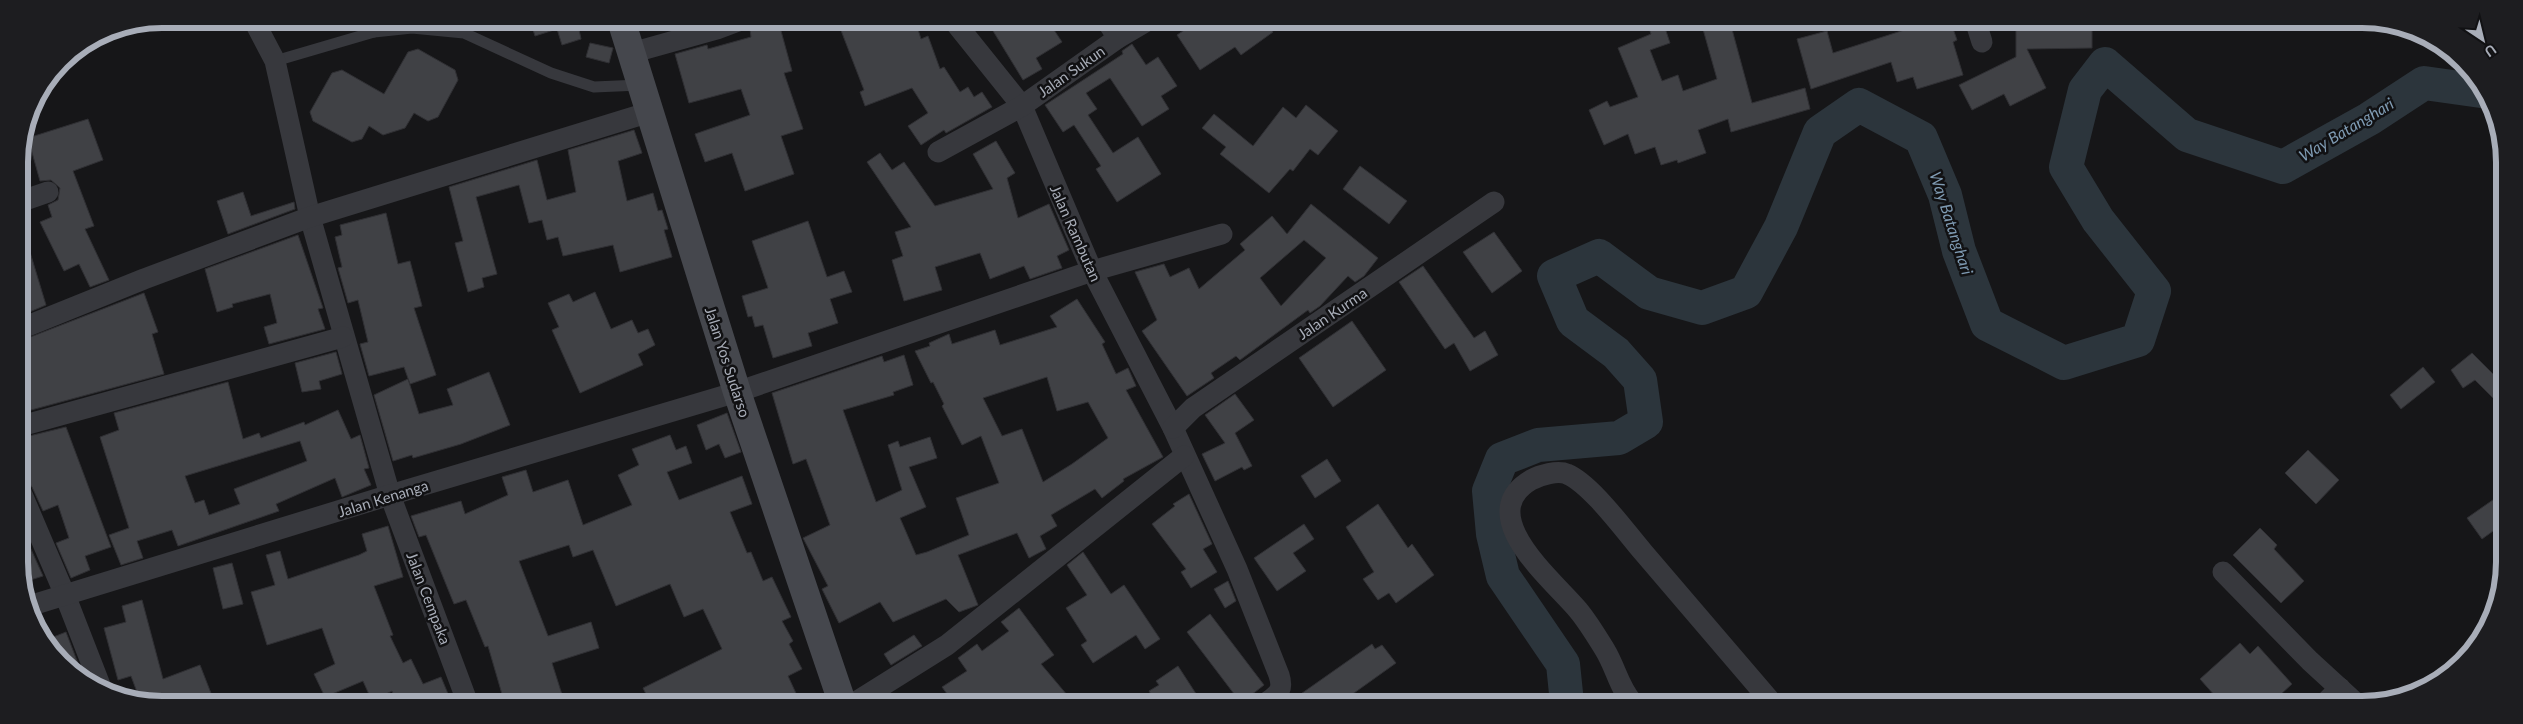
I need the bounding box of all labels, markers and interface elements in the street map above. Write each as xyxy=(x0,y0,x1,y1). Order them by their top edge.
north arrow xyxy=(2458,15,2508,65)
street label: Jalan Sukun xyxy=(1034,41,1108,101)
text: U xyxy=(2482,41,2500,61)
water label: Way Batanghari xyxy=(2295,93,2397,165)
water label: Way Batanghari xyxy=(1926,169,1978,277)
street label: Jalan Rambutan xyxy=(1047,182,1105,284)
street label: Jalan Kurma xyxy=(1294,283,1370,343)
street label: Jalan Yos Sudarso xyxy=(702,304,754,420)
street label: Jalan Kenanga xyxy=(336,476,430,520)
street label: Jalan Cempaka xyxy=(403,549,455,647)

